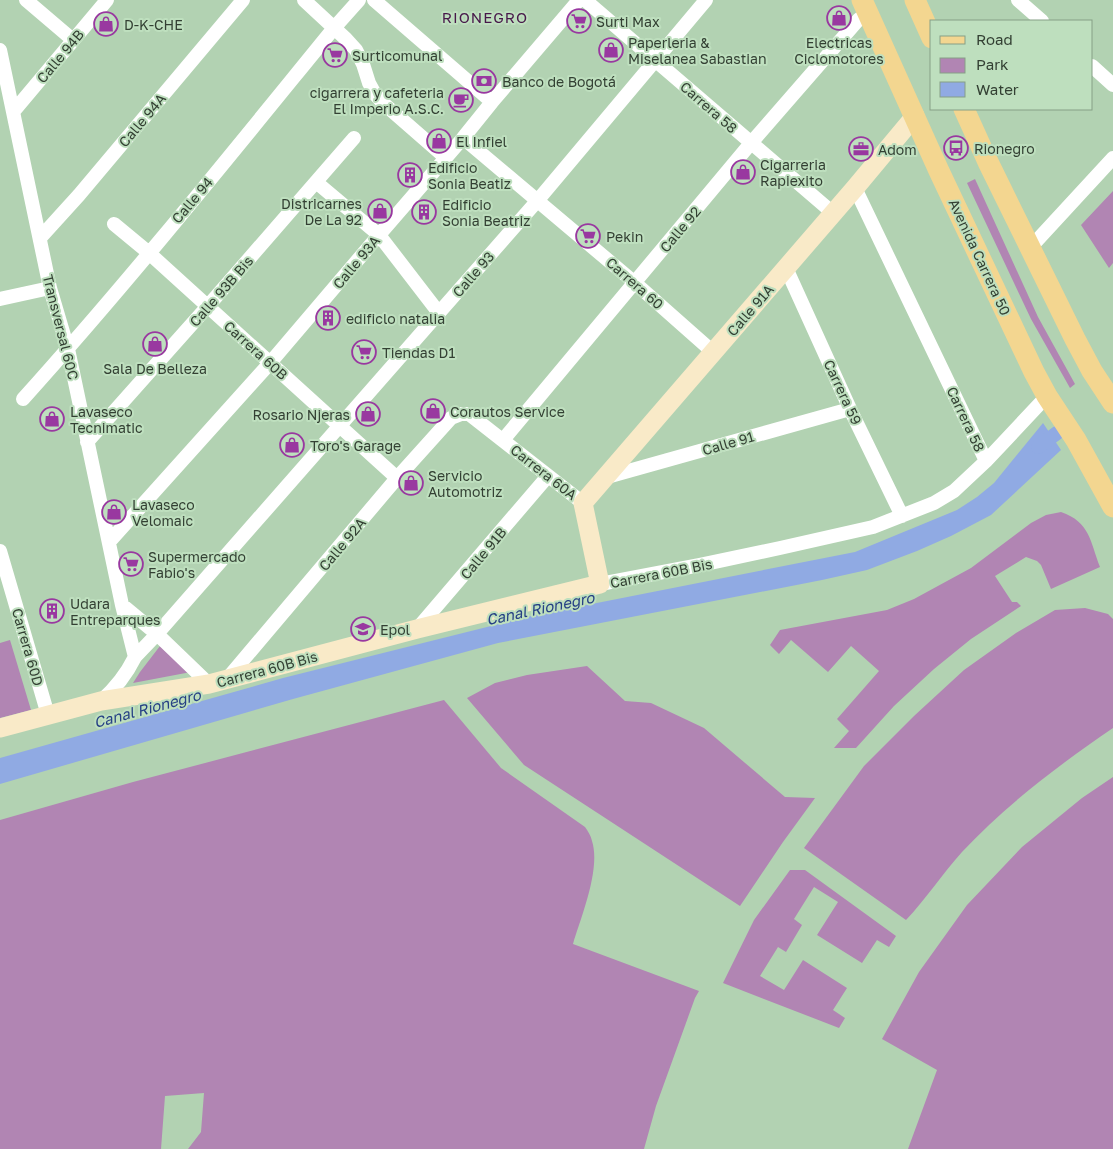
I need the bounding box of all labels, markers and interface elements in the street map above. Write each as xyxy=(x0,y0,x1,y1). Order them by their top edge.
shop icon: Electricas Ciclomotores xyxy=(826,5,852,31)
district label: RIONEGRO xyxy=(442,8,528,26)
supermarket icon: Surti Max xyxy=(566,8,592,34)
shop icon: D-K-CHE xyxy=(93,11,119,37)
place label: Surti Max xyxy=(596,13,660,30)
place label: D-K-CHE xyxy=(124,16,183,33)
legend xyxy=(930,20,1093,110)
street label: Calle 94B xyxy=(33,26,87,86)
text: Road xyxy=(976,30,1013,48)
place label: Paperleria & Miselanea Sabastian xyxy=(628,34,767,67)
place label: Electricas Ciclomotores xyxy=(794,34,884,67)
shop icon: Paperleria & Miselanea Sabastian xyxy=(598,37,624,63)
supermarket icon: Surticomunal xyxy=(322,42,348,68)
place label: Surticomunal xyxy=(352,47,442,64)
text: Park xyxy=(976,55,1009,73)
bank icon: Banco de Bogotá xyxy=(471,68,497,94)
place label: Banco de Bogotá xyxy=(502,73,616,90)
street label: Carrera 58 xyxy=(677,78,741,136)
text: Water xyxy=(976,80,1019,98)
place label: cigarrera y cafeteria El Imperio A.S.C. xyxy=(310,84,444,117)
cafe icon: cigarrera y cafeteria El Imperio A.S.C. xyxy=(448,87,474,113)
street label: Calle 94A xyxy=(115,89,170,150)
shop icon: El Infiel xyxy=(426,128,452,154)
place label: El Infiel xyxy=(456,133,507,150)
bus stop icon: Rionegro xyxy=(943,135,969,161)
office icon: Adom xyxy=(848,136,874,162)
place label: Rionegro xyxy=(974,140,1035,157)
place label: Adom xyxy=(878,141,917,158)
place label: Cigarreria Rapiexito xyxy=(760,156,826,189)
place label: Edificio Sonia Beatiz xyxy=(428,159,511,192)
shop icon: Cigarreria Rapiexito xyxy=(730,159,756,185)
building icon: Edificio Sonia Beatiz xyxy=(397,162,423,188)
street label: Calle 94 xyxy=(168,174,216,226)
place label: Districarnes De La 92 xyxy=(281,195,362,228)
place label: Edificio Sonia Beatriz xyxy=(442,196,530,229)
street label: Avenida Carrera 50 xyxy=(946,196,1014,318)
shop icon: Districarnes De La 92 xyxy=(367,198,393,224)
building icon: Edificio Sonia Beatriz xyxy=(411,199,437,225)
street label: Calle 92 xyxy=(656,203,704,255)
supermarket icon: Pekin xyxy=(575,223,601,249)
place label: Pekin xyxy=(606,228,643,245)
street label: Calle 93A xyxy=(329,232,383,292)
street label: Calle 93 xyxy=(449,248,497,300)
street label: Calle 93B Bis xyxy=(186,252,256,330)
street label: Carrera 60 xyxy=(603,254,667,312)
street label: Transversal 60C xyxy=(40,273,82,381)
street label: Calle 91A xyxy=(723,280,777,339)
building icon: edificlo natalia xyxy=(315,305,341,331)
place label: edificlo natalia xyxy=(346,310,445,327)
street label: Carrera 60B xyxy=(221,317,291,383)
shop icon: Sala De Belleza xyxy=(142,331,168,357)
supermarket icon: Tiendas D1 xyxy=(351,339,377,365)
place label: Tiendas D1 xyxy=(382,344,455,361)
street label: Carrera 59 xyxy=(821,357,865,427)
place label: Sala De Belleza xyxy=(103,360,207,377)
street label: Carrera 58 xyxy=(944,384,988,454)
shop icon: Corautos Service xyxy=(420,398,446,424)
shop icon: Rosario Njeras xyxy=(355,401,381,427)
place label: Lavaseco Tecnimatic xyxy=(70,403,143,436)
place label: Corautos Service xyxy=(450,403,565,420)
shop icon: Lavaseco Tecnimatic xyxy=(39,406,65,432)
place label: Rosario Njeras xyxy=(253,406,350,423)
street label: Calle 91 xyxy=(700,427,756,458)
shop icon: Toro's Garage xyxy=(279,432,305,458)
place label: Toro's Garage xyxy=(310,437,401,454)
street label: Carrera 60A xyxy=(507,441,581,504)
place label: Servicio Automotriz xyxy=(428,467,502,500)
shop icon: Servicio Automotriz xyxy=(398,470,424,496)
place label: Lavaseco Velomaic xyxy=(132,496,195,529)
shop icon: Lavaseco Velomaic xyxy=(101,499,127,525)
street label: Calle 92A xyxy=(315,514,369,574)
street label: Calle 91B xyxy=(456,524,510,582)
place label: Supermercado Fabio's xyxy=(148,548,246,581)
supermarket icon: Supermercado Fabio's xyxy=(118,551,144,577)
street label: Carrera 60B Bis xyxy=(609,555,713,591)
water label: Canal Rionegro xyxy=(484,588,597,629)
place label: Udara Entreparques xyxy=(70,595,161,628)
building icon: Udara Entreparques xyxy=(39,598,65,624)
street label: Carrera 60D xyxy=(9,606,47,688)
school or university icon: Epol xyxy=(350,616,376,642)
place label: Epol xyxy=(380,621,410,638)
street label: Carrera 60B Bis xyxy=(215,647,319,691)
water label: Canal Rionegro xyxy=(92,685,204,732)

